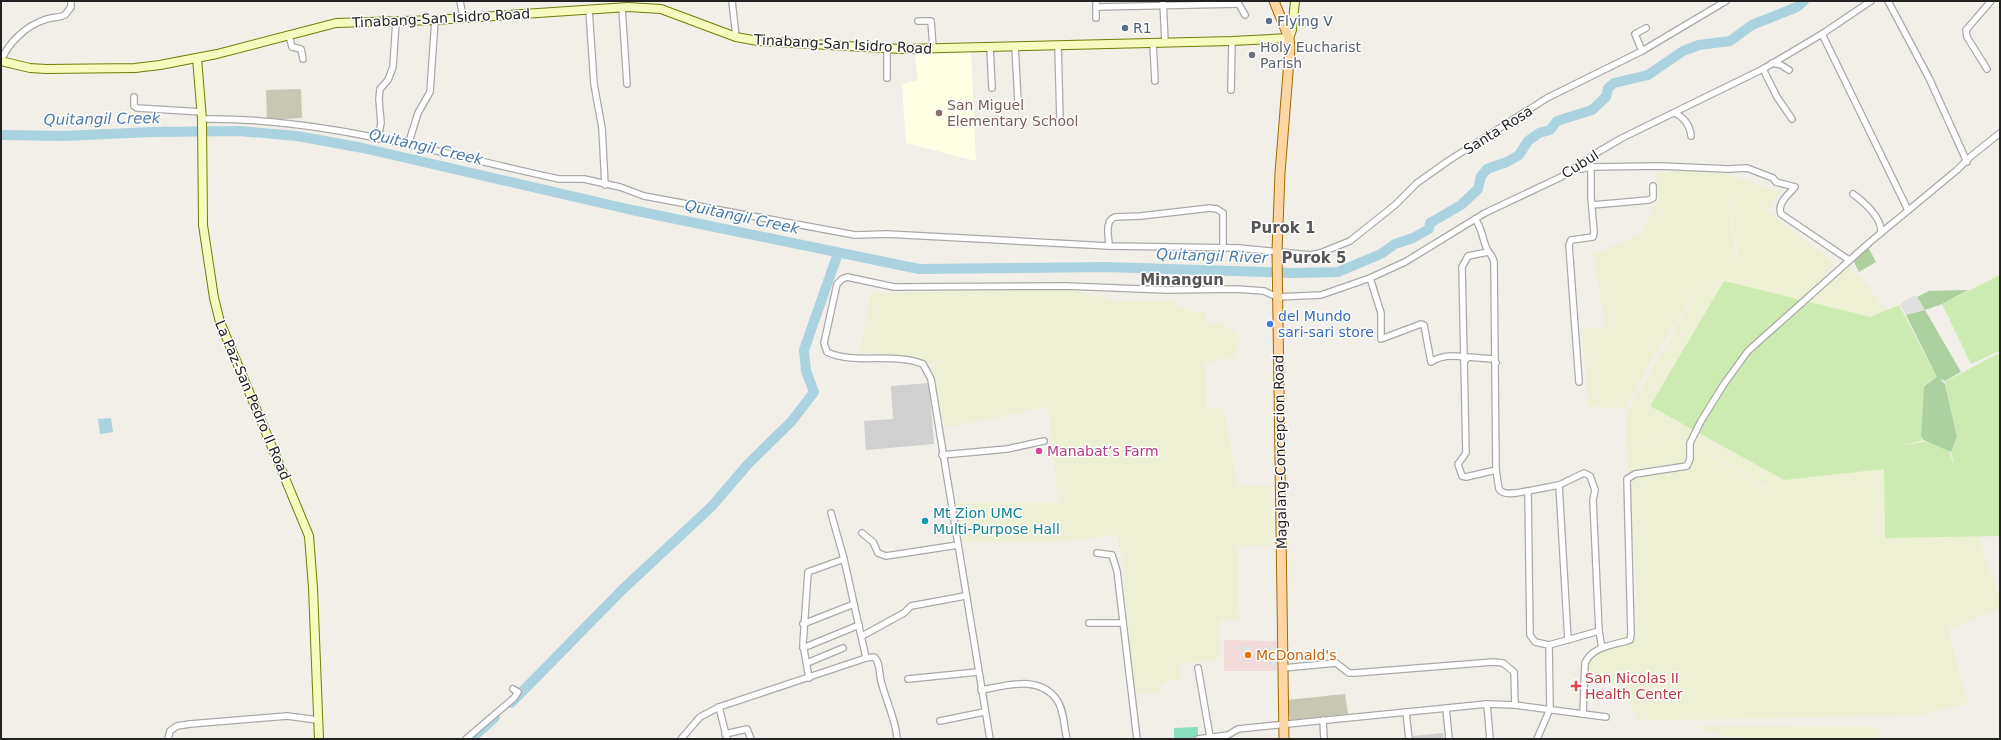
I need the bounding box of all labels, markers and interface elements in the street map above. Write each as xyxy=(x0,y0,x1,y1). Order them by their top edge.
street label: Tinabang-San Isidro Road xyxy=(351,5,530,31)
place label: Flying V xyxy=(1277,13,1333,29)
marker: Flying V xyxy=(1264,16,1274,26)
place label: R1 xyxy=(1133,20,1152,36)
marker: R1 xyxy=(1120,23,1130,33)
street label: Tinabang-San Isidro Road xyxy=(753,31,932,57)
place label: Holy Eucharist Parish xyxy=(1260,39,1362,71)
marker: Holy Eucharist Parish xyxy=(1247,50,1257,60)
place label: San Miguel Elementary School xyxy=(947,97,1079,129)
street label: Santa Rosa xyxy=(1461,102,1535,158)
marker: San Miguel Elementary School xyxy=(934,108,944,118)
water label: Quitangil Creek xyxy=(44,109,162,129)
water label: Quitangil Creek xyxy=(367,125,486,169)
street label: Cubul xyxy=(1559,147,1601,181)
water label: Quitangil Creek xyxy=(683,196,802,238)
district label: Purok 1 xyxy=(1250,219,1316,237)
water label: Quitangil River xyxy=(1156,245,1269,267)
district label: Purok 5 xyxy=(1281,249,1347,267)
district label: Minangun xyxy=(1140,271,1224,289)
place label: del Mundo sari-sari store xyxy=(1278,308,1374,340)
street label: La Paz-San Pedro II Road xyxy=(212,318,294,482)
marker: del Mundo sari-sari store xyxy=(1265,319,1275,329)
street label: Magalang-Concepcion Road xyxy=(1270,355,1290,549)
place label: Manabat’s Farm xyxy=(1047,443,1159,459)
marker: Manabat’s Farm xyxy=(1034,446,1044,456)
place label: Mt Zion UMC Multi-Purpose Hall xyxy=(933,505,1060,537)
marker: Mt Zion UMC Multi-Purpose Hall xyxy=(920,516,930,526)
place label: McDonald's xyxy=(1256,647,1337,663)
marker: McDonald's xyxy=(1243,650,1253,660)
place label: San Nicolas II Health Center xyxy=(1585,670,1683,702)
marker: San Nicolas II Health Center xyxy=(1570,680,1582,692)

